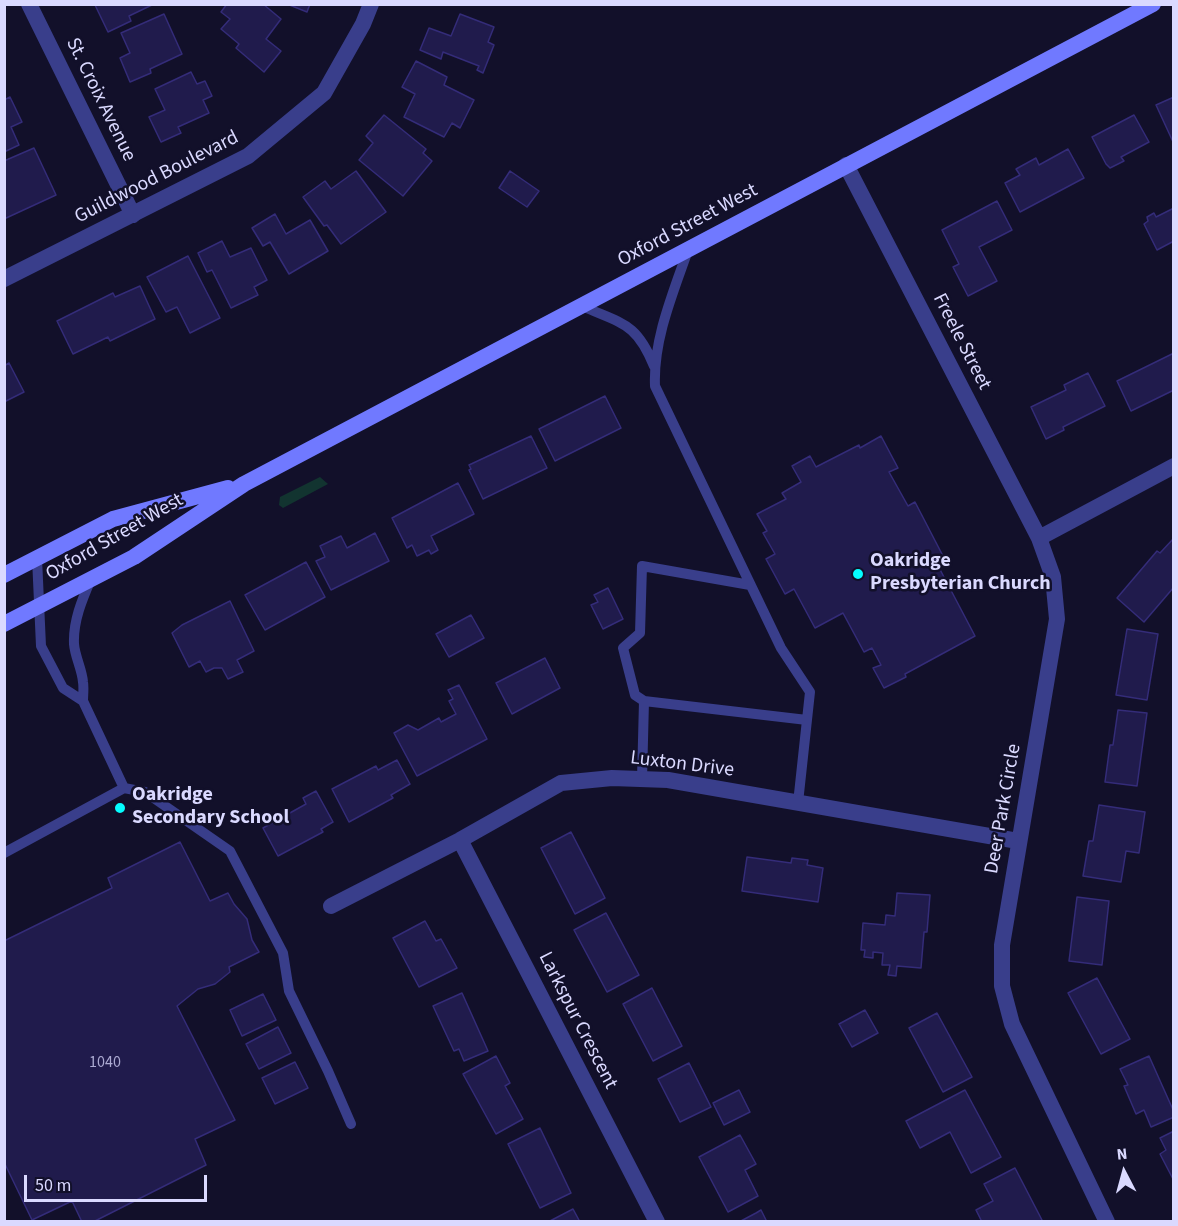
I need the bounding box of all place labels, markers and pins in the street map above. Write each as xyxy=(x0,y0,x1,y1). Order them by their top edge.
place label: Oakridge Presbyterian Church xyxy=(870,550,1051,597)
marker: Oakridge Presbyterian Church xyxy=(851,567,865,581)
place label: Oakridge Secondary School xyxy=(132,784,289,831)
marker: Oakridge Secondary School xyxy=(113,801,127,815)

